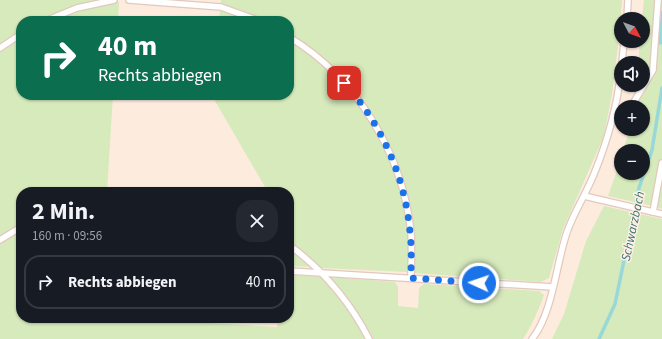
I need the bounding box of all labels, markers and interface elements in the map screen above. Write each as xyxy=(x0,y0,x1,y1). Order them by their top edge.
north arrow xyxy=(614,12,650,48)
map controls xyxy=(614,12,650,180)
text: 40 m xyxy=(98,26,157,66)
icon: right xyxy=(32,32,84,84)
button: sound xyxy=(614,56,650,92)
text: Rechts abbiegen xyxy=(98,63,222,88)
pin xyxy=(327,66,361,100)
icon: arrive xyxy=(333,72,355,94)
button: + xyxy=(614,100,650,136)
button: − xyxy=(614,144,650,180)
water label: Schwarzbach xyxy=(617,189,649,263)
text: 2 Min. xyxy=(32,194,95,229)
button: close xyxy=(236,200,278,242)
text: 160 m · 09:56 xyxy=(32,227,102,245)
position arrow xyxy=(458,262,500,304)
icon: right xyxy=(34,271,56,293)
text: Rechts abbiegen xyxy=(68,272,177,293)
text: 40 m xyxy=(246,272,276,293)

